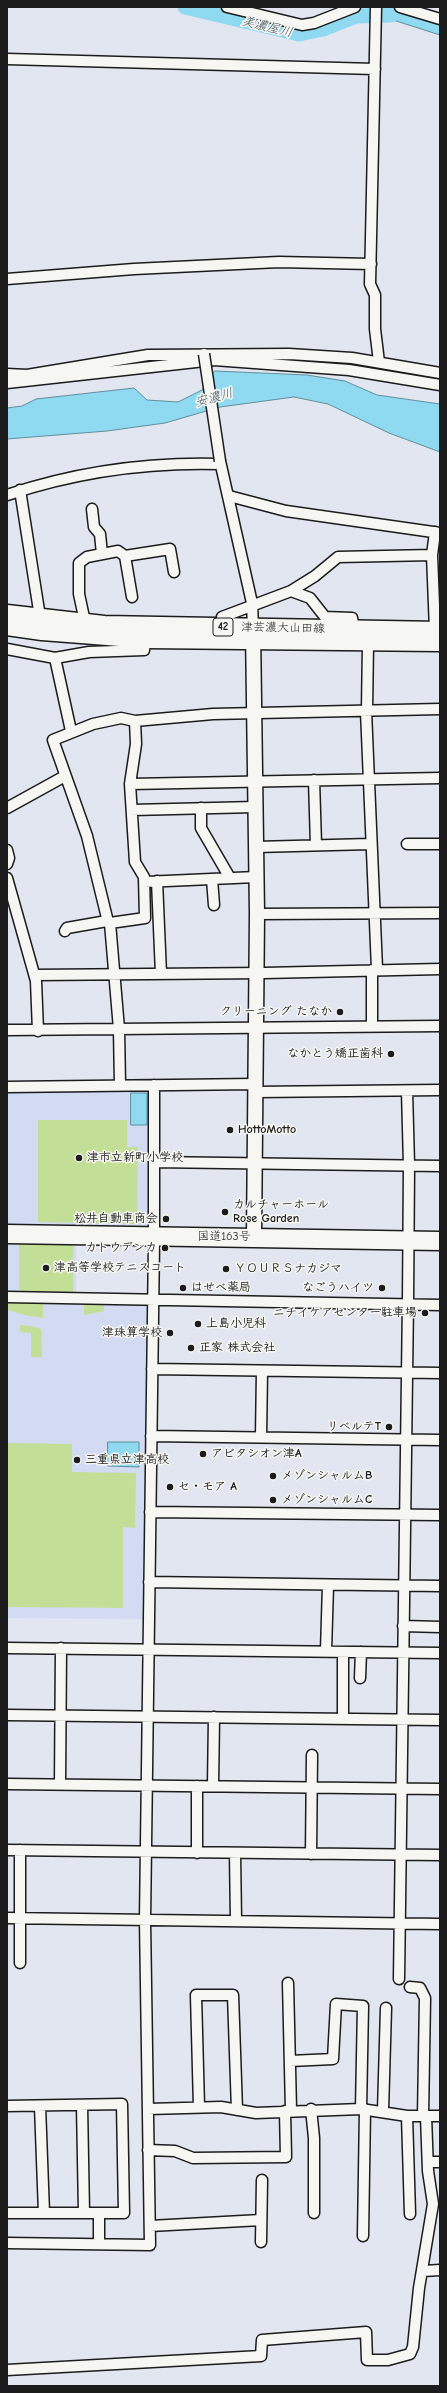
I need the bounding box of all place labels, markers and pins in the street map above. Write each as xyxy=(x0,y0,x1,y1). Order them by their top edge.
place label: クリーニング たなか xyxy=(220,1005,332,1019)
marker: クリーニング たなか xyxy=(335,1007,345,1017)
place label: なかとう矯正歯科 xyxy=(287,1047,383,1061)
marker: なかとう矯正歯科 xyxy=(386,1049,396,1059)
place label: HottoMotto xyxy=(238,1123,296,1137)
marker: HottoMotto xyxy=(225,1125,235,1135)
place label: 津市立新町小学校 xyxy=(87,1151,183,1165)
marker: 津市立新町小学校 xyxy=(74,1153,84,1163)
place label: カルチャーホール Rose Garden xyxy=(233,1198,329,1226)
marker: カルチャーホール Rose Garden xyxy=(220,1207,230,1217)
place label: 松井自動車商会 xyxy=(74,1212,158,1226)
marker: 松井自動車商会 xyxy=(161,1214,171,1224)
place label: カトウデンカ xyxy=(85,1241,157,1255)
marker: カトウデンカ xyxy=(160,1243,170,1253)
place label: 津高等学校テニスコート xyxy=(54,1261,186,1275)
place label: ＹＯＵＲＳナカジマ xyxy=(234,1262,342,1276)
marker: 津高等学校テニスコート xyxy=(41,1263,51,1273)
marker: ＹＯＵＲＳナカジマ xyxy=(221,1264,231,1274)
place label: はせべ薬局 xyxy=(191,1281,251,1295)
place label: なごうハイツ xyxy=(302,1281,374,1295)
marker: はせべ薬局 xyxy=(178,1283,188,1293)
marker: なごうハイツ xyxy=(377,1283,387,1293)
place label: ニチイケアセンター駐車場 xyxy=(273,1306,417,1320)
marker: ニチイケアセンター駐車場 xyxy=(420,1308,430,1318)
place label: 上島小児科 xyxy=(206,1317,266,1331)
marker: 上島小児科 xyxy=(193,1319,203,1329)
place label: 津珠算学校 xyxy=(102,1326,162,1340)
marker: 津珠算学校 xyxy=(165,1328,175,1338)
place label: 正家 株式会社 xyxy=(199,1341,275,1355)
marker: 正家 株式会社 xyxy=(186,1343,196,1353)
place label: リベルテT xyxy=(327,1420,381,1434)
marker: リベルテT xyxy=(384,1422,394,1432)
place label: アビタシオン津A xyxy=(211,1447,302,1461)
marker: アビタシオン津A xyxy=(198,1449,208,1459)
place label: 三重県立津高校 xyxy=(85,1453,169,1467)
marker: 三重県立津高校 xyxy=(72,1455,82,1465)
place label: メゾンシャルムB xyxy=(281,1469,372,1483)
marker: メゾンシャルムB xyxy=(268,1471,278,1481)
place label: セ・モア A xyxy=(178,1480,237,1494)
marker: セ・モア A xyxy=(165,1482,175,1492)
place label: メゾンシャルムC xyxy=(281,1493,372,1507)
marker: メゾンシャルムC xyxy=(268,1495,278,1505)

